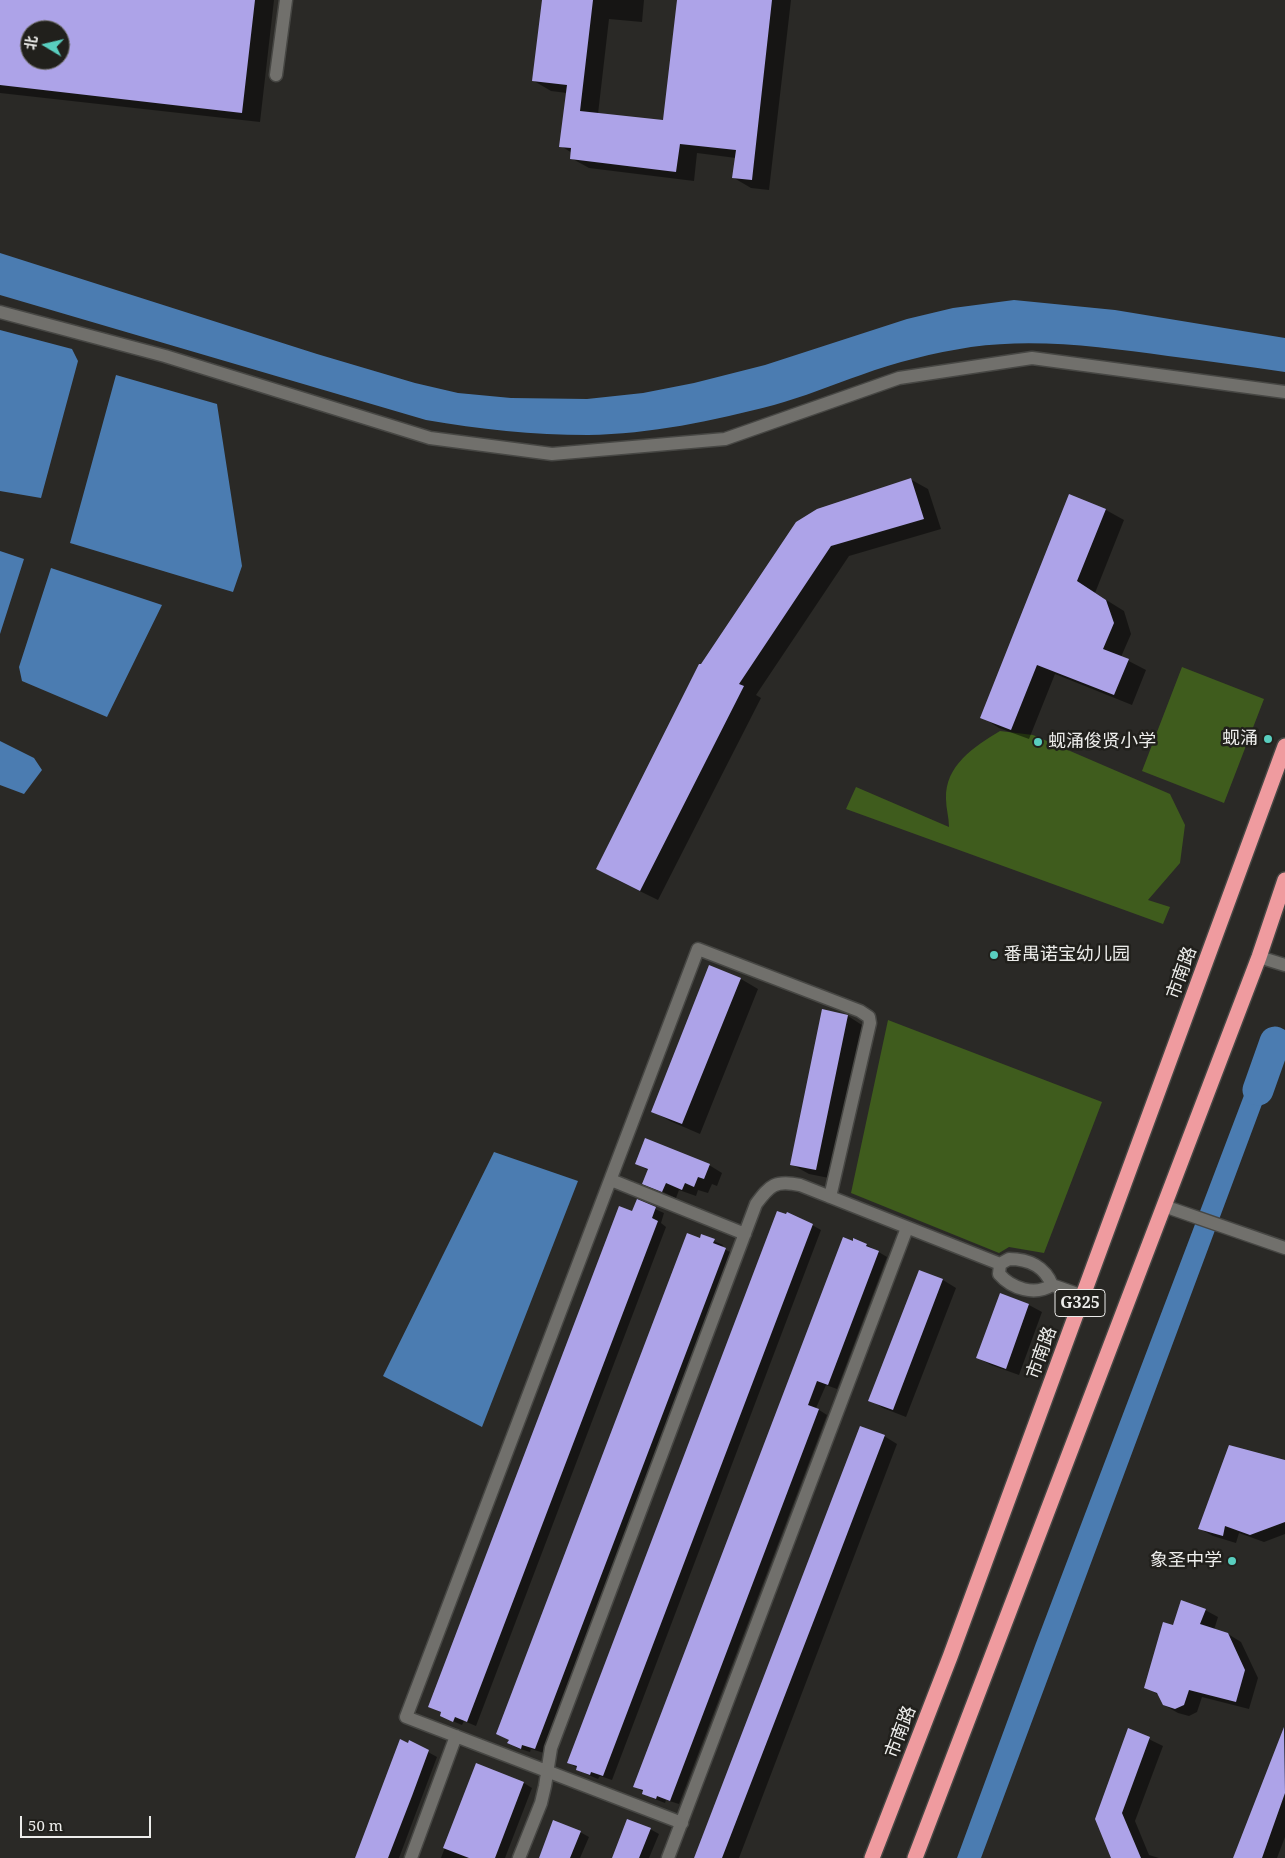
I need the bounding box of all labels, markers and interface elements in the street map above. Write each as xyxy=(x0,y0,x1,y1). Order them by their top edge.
north arrow xyxy=(20,20,70,70)
text: 北 xyxy=(20,34,41,51)
place label: 蚬涌 xyxy=(1222,728,1258,750)
place label: 蚬涌俊贤小学 xyxy=(1048,731,1156,753)
marker: 蚬涌 xyxy=(1262,733,1274,745)
marker: 蚬涌俊贤小学 xyxy=(1032,736,1044,748)
place label: 番禺诺宝幼儿园 xyxy=(1004,944,1130,966)
street label: 市南路 xyxy=(1163,944,1201,1002)
marker: 番禺诺宝幼儿园 xyxy=(988,949,1000,961)
road number: G325 xyxy=(1055,1290,1105,1316)
street label: 市南路 xyxy=(1023,1324,1061,1382)
place label: 象圣中学 xyxy=(1150,1550,1222,1572)
marker: 象圣中学 xyxy=(1226,1555,1238,1567)
street label: 市南路 xyxy=(881,1703,921,1761)
scale bar xyxy=(22,1806,154,1838)
text: 50 m xyxy=(28,1815,63,1835)

